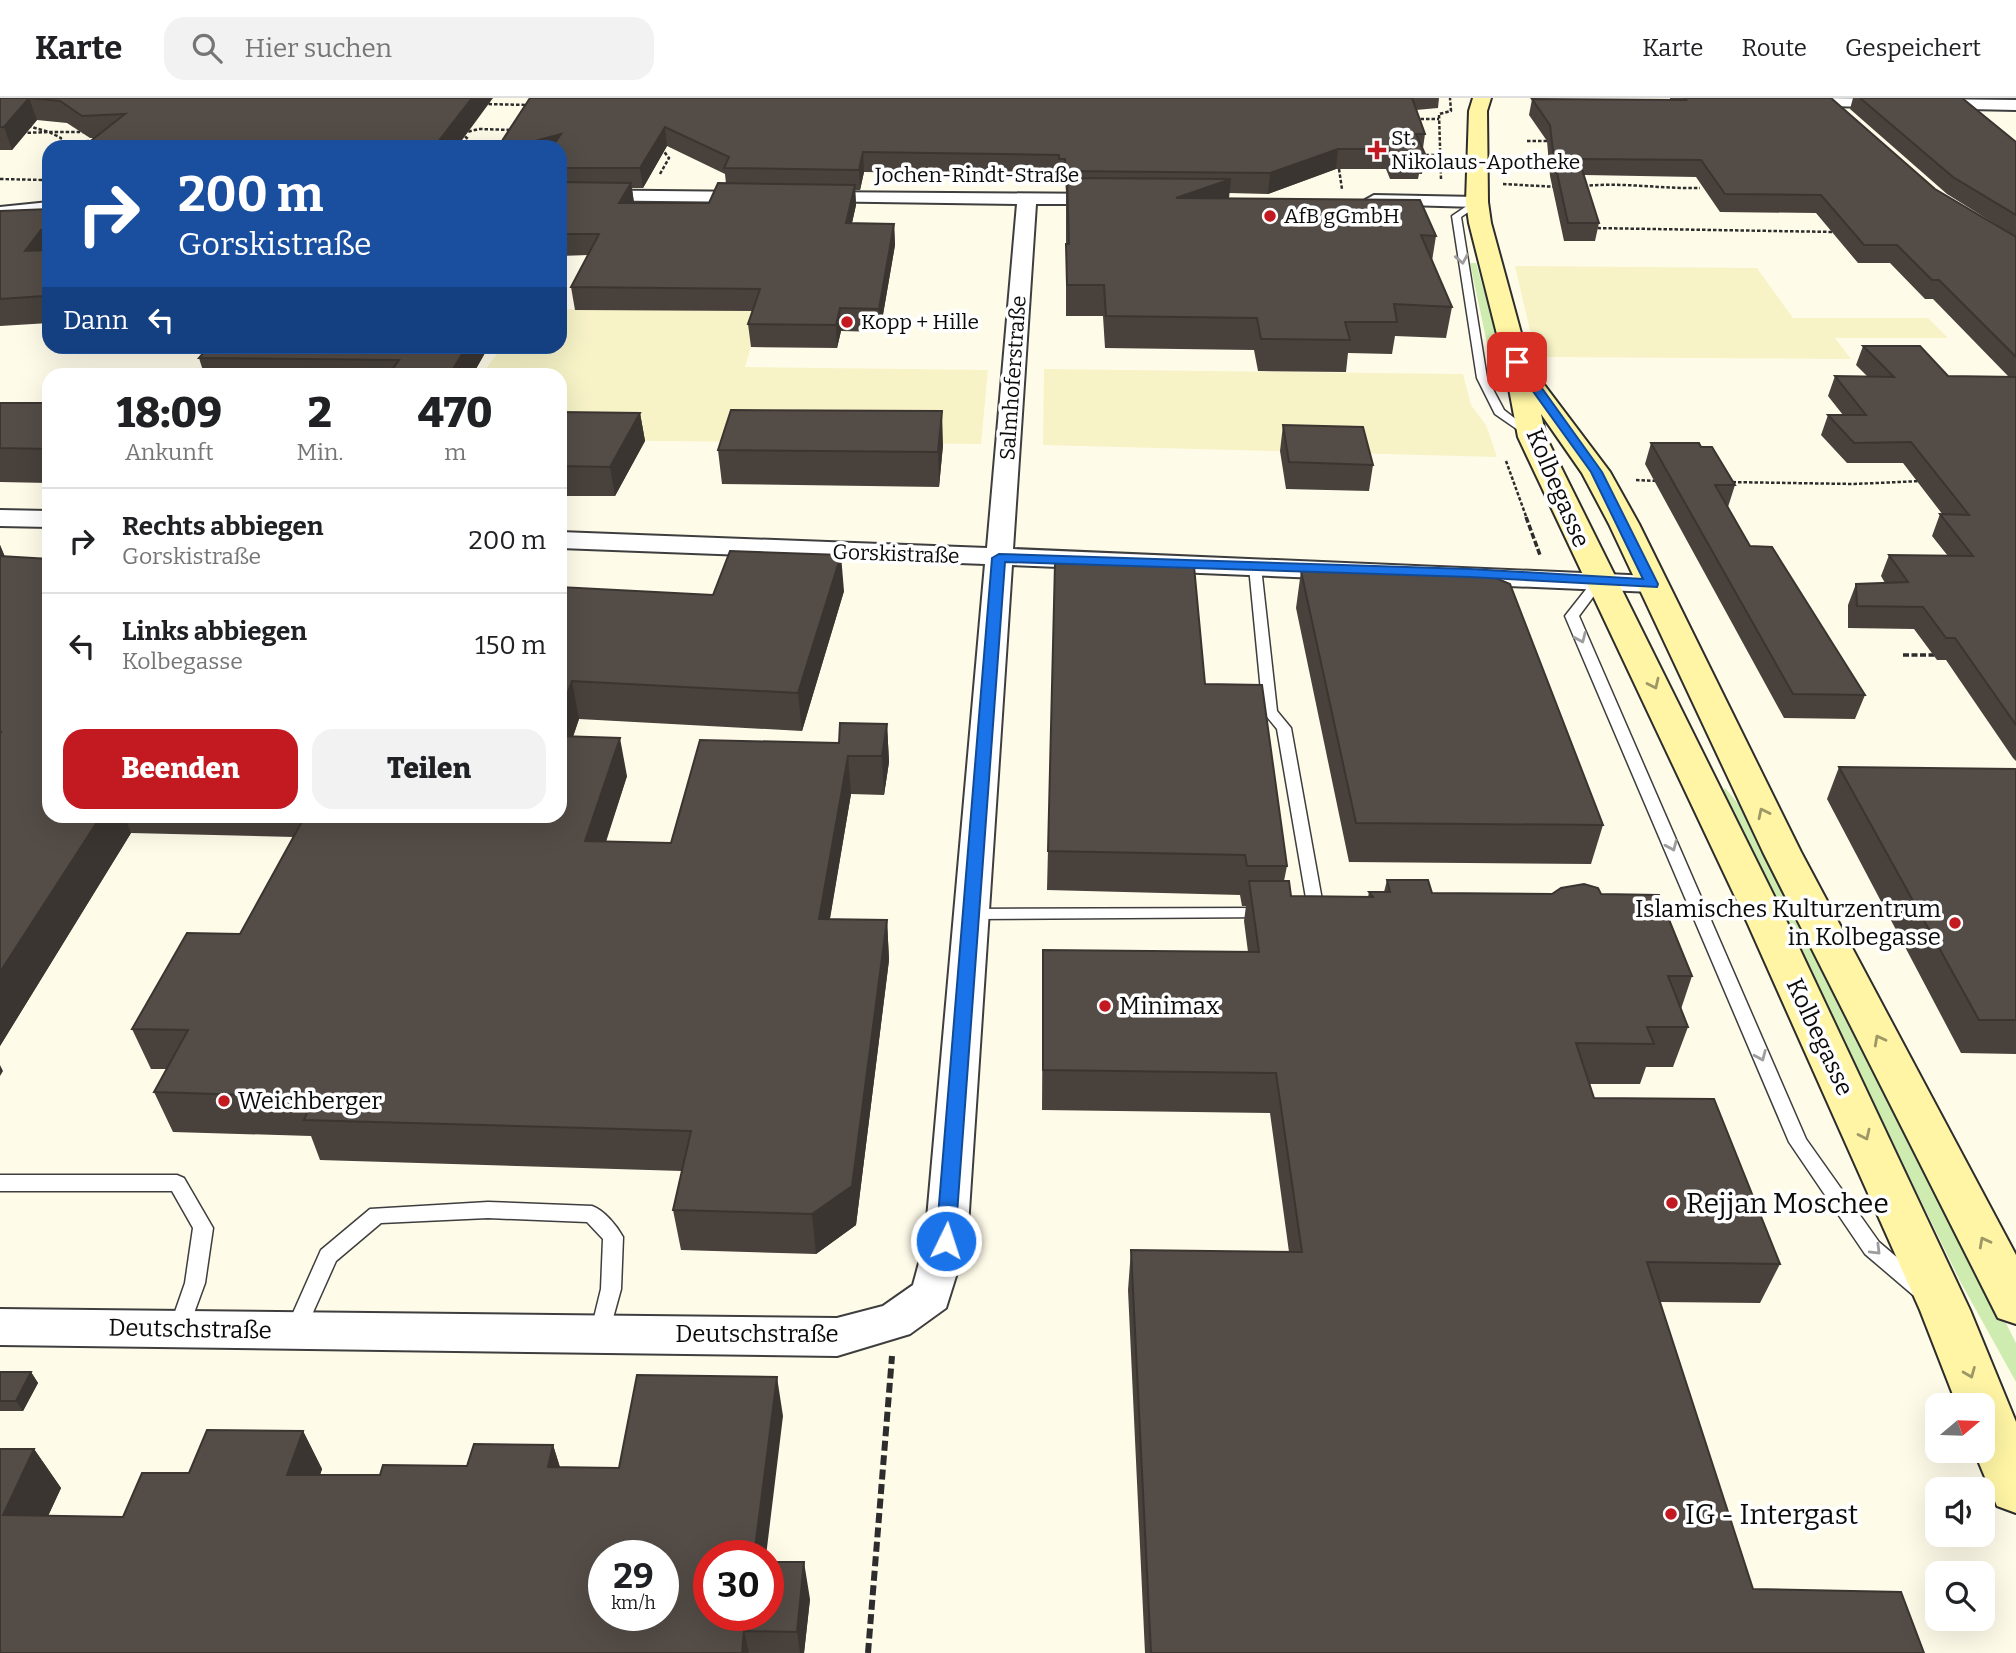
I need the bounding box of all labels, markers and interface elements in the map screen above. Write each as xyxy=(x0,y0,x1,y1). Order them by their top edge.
search box xyxy=(164,17,654,80)
text: Karte xyxy=(35,28,122,68)
icon: search xyxy=(188,29,226,67)
text: Hier suchen xyxy=(244,33,392,64)
text: Karte xyxy=(1642,34,1704,62)
text: Route xyxy=(1742,34,1807,62)
text: Gespeichert xyxy=(1845,34,1981,62)
place label: St. Nikolaus-Apotheke xyxy=(1391,125,1580,175)
marker: St. Nikolaus-Apotheke xyxy=(1369,142,1385,158)
street label: Jochen-Rindt-Straße xyxy=(874,162,1079,188)
text: 200 m xyxy=(178,165,323,224)
icon: right xyxy=(63,168,154,259)
place label: AfB gGmbH xyxy=(1284,203,1400,229)
marker: AfB gGmbH xyxy=(1262,208,1278,224)
text: Gorskistraße xyxy=(178,225,372,263)
one-way arrow xyxy=(1453,252,1468,264)
street label: Salmhoferstraße xyxy=(994,295,1032,461)
icon: left xyxy=(142,301,180,339)
text: Dann xyxy=(63,305,128,336)
place label: Kopp + Hille xyxy=(861,309,979,335)
marker: Kopp + Hille xyxy=(839,314,855,330)
pin xyxy=(1487,332,1547,392)
icon: arrive xyxy=(1498,343,1536,381)
text: 18:09 xyxy=(116,388,222,438)
text: 2 xyxy=(308,388,332,438)
text: 470 xyxy=(418,388,493,438)
street label: Kolbegasse xyxy=(1520,425,1596,551)
text: Ankunft xyxy=(125,438,213,466)
text: Min. xyxy=(296,438,343,466)
text: m xyxy=(444,438,466,466)
text: Rechts abbiegen xyxy=(122,511,324,542)
icon: right xyxy=(63,522,101,560)
text: 200 m xyxy=(469,525,546,556)
street label: Gorskistraße xyxy=(832,539,960,569)
text: Gorskistraße xyxy=(122,542,261,570)
text: Links abbiegen xyxy=(122,616,307,647)
icon: left xyxy=(63,627,101,665)
text: 150 m xyxy=(475,630,546,661)
one-way arrow xyxy=(1573,630,1587,643)
text: Kolbegasse xyxy=(122,647,243,675)
one-way arrow xyxy=(1646,677,1660,690)
button: Beenden xyxy=(63,729,298,809)
button: Teilen xyxy=(312,729,546,809)
one-way arrow xyxy=(1757,808,1771,820)
one-way arrow xyxy=(1664,839,1678,851)
place label: Islamisches Kulturzentrum in Kolbegasse xyxy=(1635,895,1941,951)
marker: Islamisches Kulturzentrum in Kolbegasse xyxy=(1947,915,1963,931)
street label: Kolbegasse xyxy=(1781,974,1859,1100)
place label: Minimax xyxy=(1119,992,1219,1020)
marker: Minimax xyxy=(1097,998,1113,1014)
one-way arrow xyxy=(1874,1035,1888,1048)
one-way arrow xyxy=(1753,1048,1767,1061)
place label: Weichberger xyxy=(238,1087,382,1115)
marker: Weichberger xyxy=(216,1093,232,1109)
one-way arrow xyxy=(1857,1128,1871,1140)
place label: Rejjan Moschee xyxy=(1686,1187,1889,1220)
marker: Rejjan Moschee xyxy=(1664,1195,1680,1211)
position arrow xyxy=(909,1204,983,1278)
one-way arrow xyxy=(1979,1237,1993,1249)
one-way arrow xyxy=(1867,1242,1880,1255)
street label: Deutschstraße xyxy=(108,1314,272,1344)
street label: Deutschstraße xyxy=(675,1320,839,1348)
one-way arrow xyxy=(1962,1367,1976,1379)
north arrow xyxy=(1925,1393,1995,1463)
map controls xyxy=(1925,1393,1995,1631)
button: sound xyxy=(1925,1477,1995,1547)
place label: IG - Intergast xyxy=(1685,1498,1858,1531)
marker: IG - Intergast xyxy=(1663,1506,1679,1522)
speed limit sign: 30 xyxy=(693,1540,784,1631)
text: 29 xyxy=(613,1555,654,1597)
button: search xyxy=(1925,1561,1995,1631)
text: km/h xyxy=(611,1592,656,1614)

